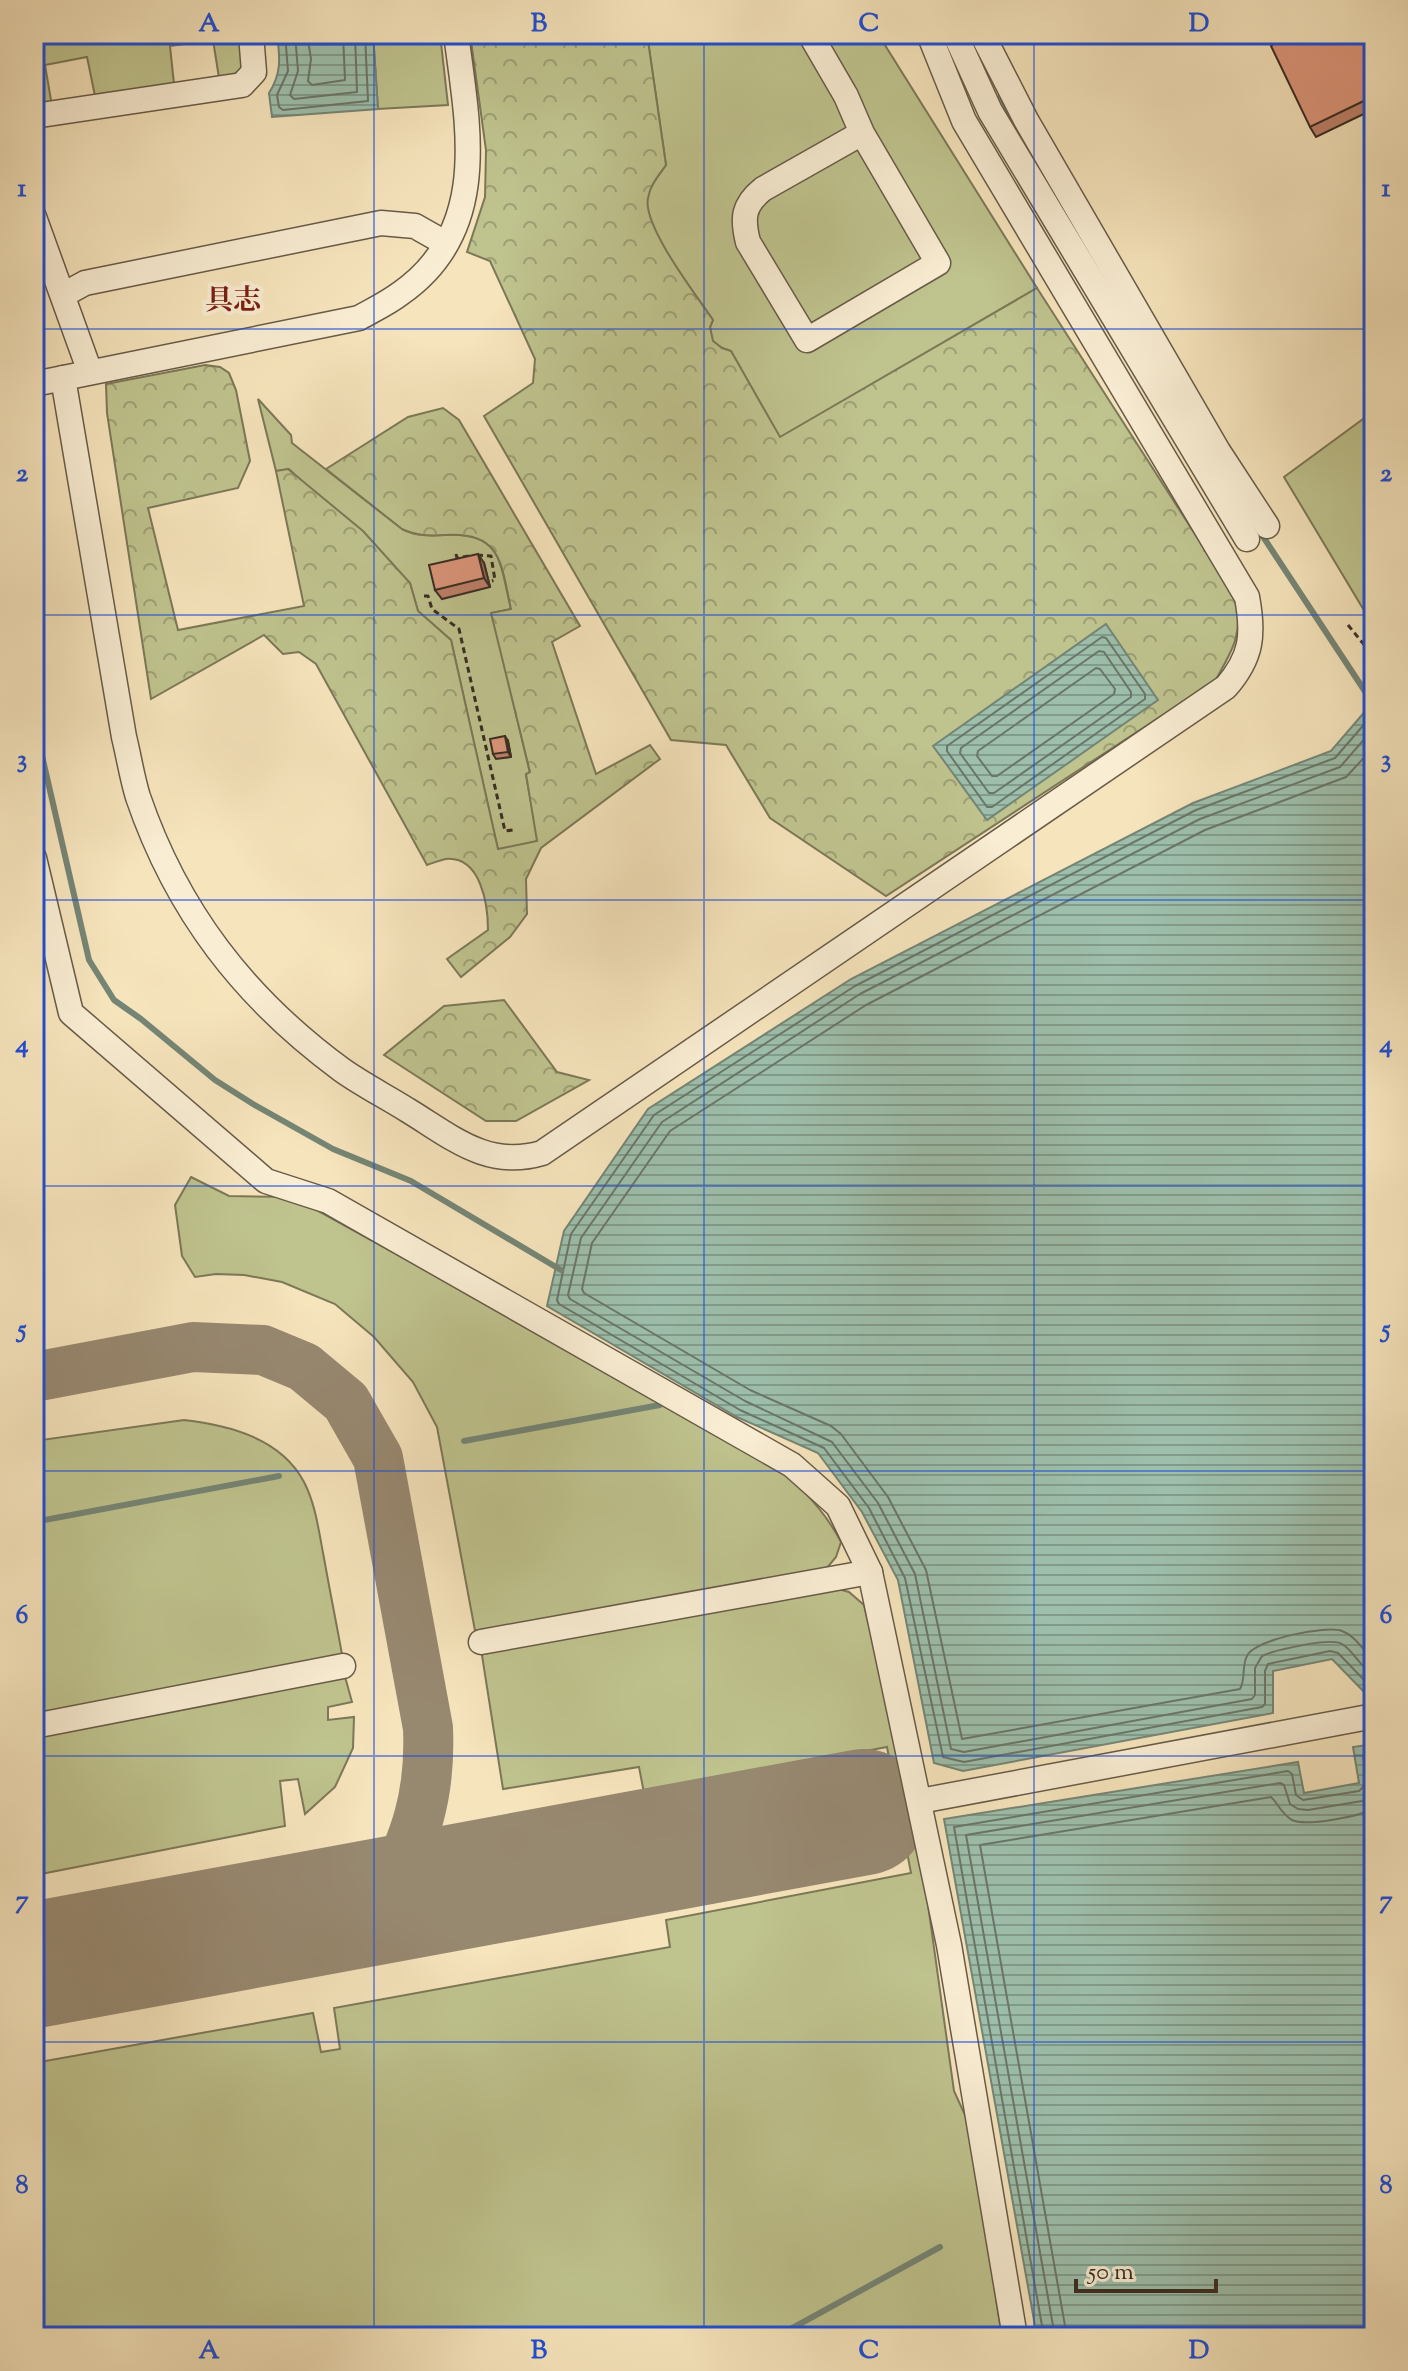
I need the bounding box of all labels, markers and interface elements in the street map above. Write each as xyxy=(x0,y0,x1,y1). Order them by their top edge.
text: A xyxy=(198,6,220,43)
text: B xyxy=(531,6,548,43)
text: C xyxy=(859,6,879,43)
text: D xyxy=(1189,6,1209,43)
text: 1 xyxy=(18,171,27,208)
text: 1 xyxy=(1382,171,1391,208)
district label: 具志 xyxy=(205,282,261,322)
text: 2 xyxy=(16,456,29,493)
text: 2 xyxy=(1380,456,1393,493)
text: 3 xyxy=(17,742,27,779)
text: 3 xyxy=(1381,742,1391,779)
text: 4 xyxy=(14,1027,29,1064)
text: 4 xyxy=(1378,1027,1393,1064)
text: 5 xyxy=(16,1312,27,1349)
text: 5 xyxy=(1380,1312,1391,1349)
text: 6 xyxy=(16,1598,29,1635)
text: 6 xyxy=(1380,1598,1393,1635)
text: 7 xyxy=(15,1883,29,1920)
text: 7 xyxy=(1379,1883,1393,1920)
text: 8 xyxy=(15,2168,29,2205)
text: 8 xyxy=(1379,2168,1393,2205)
scale bar xyxy=(1076,2243,1216,2293)
text: 50 m xyxy=(1086,2256,1134,2290)
text: A xyxy=(198,2333,220,2370)
text: B xyxy=(531,2333,548,2370)
text: C xyxy=(859,2333,879,2370)
text: D xyxy=(1189,2333,1209,2370)

